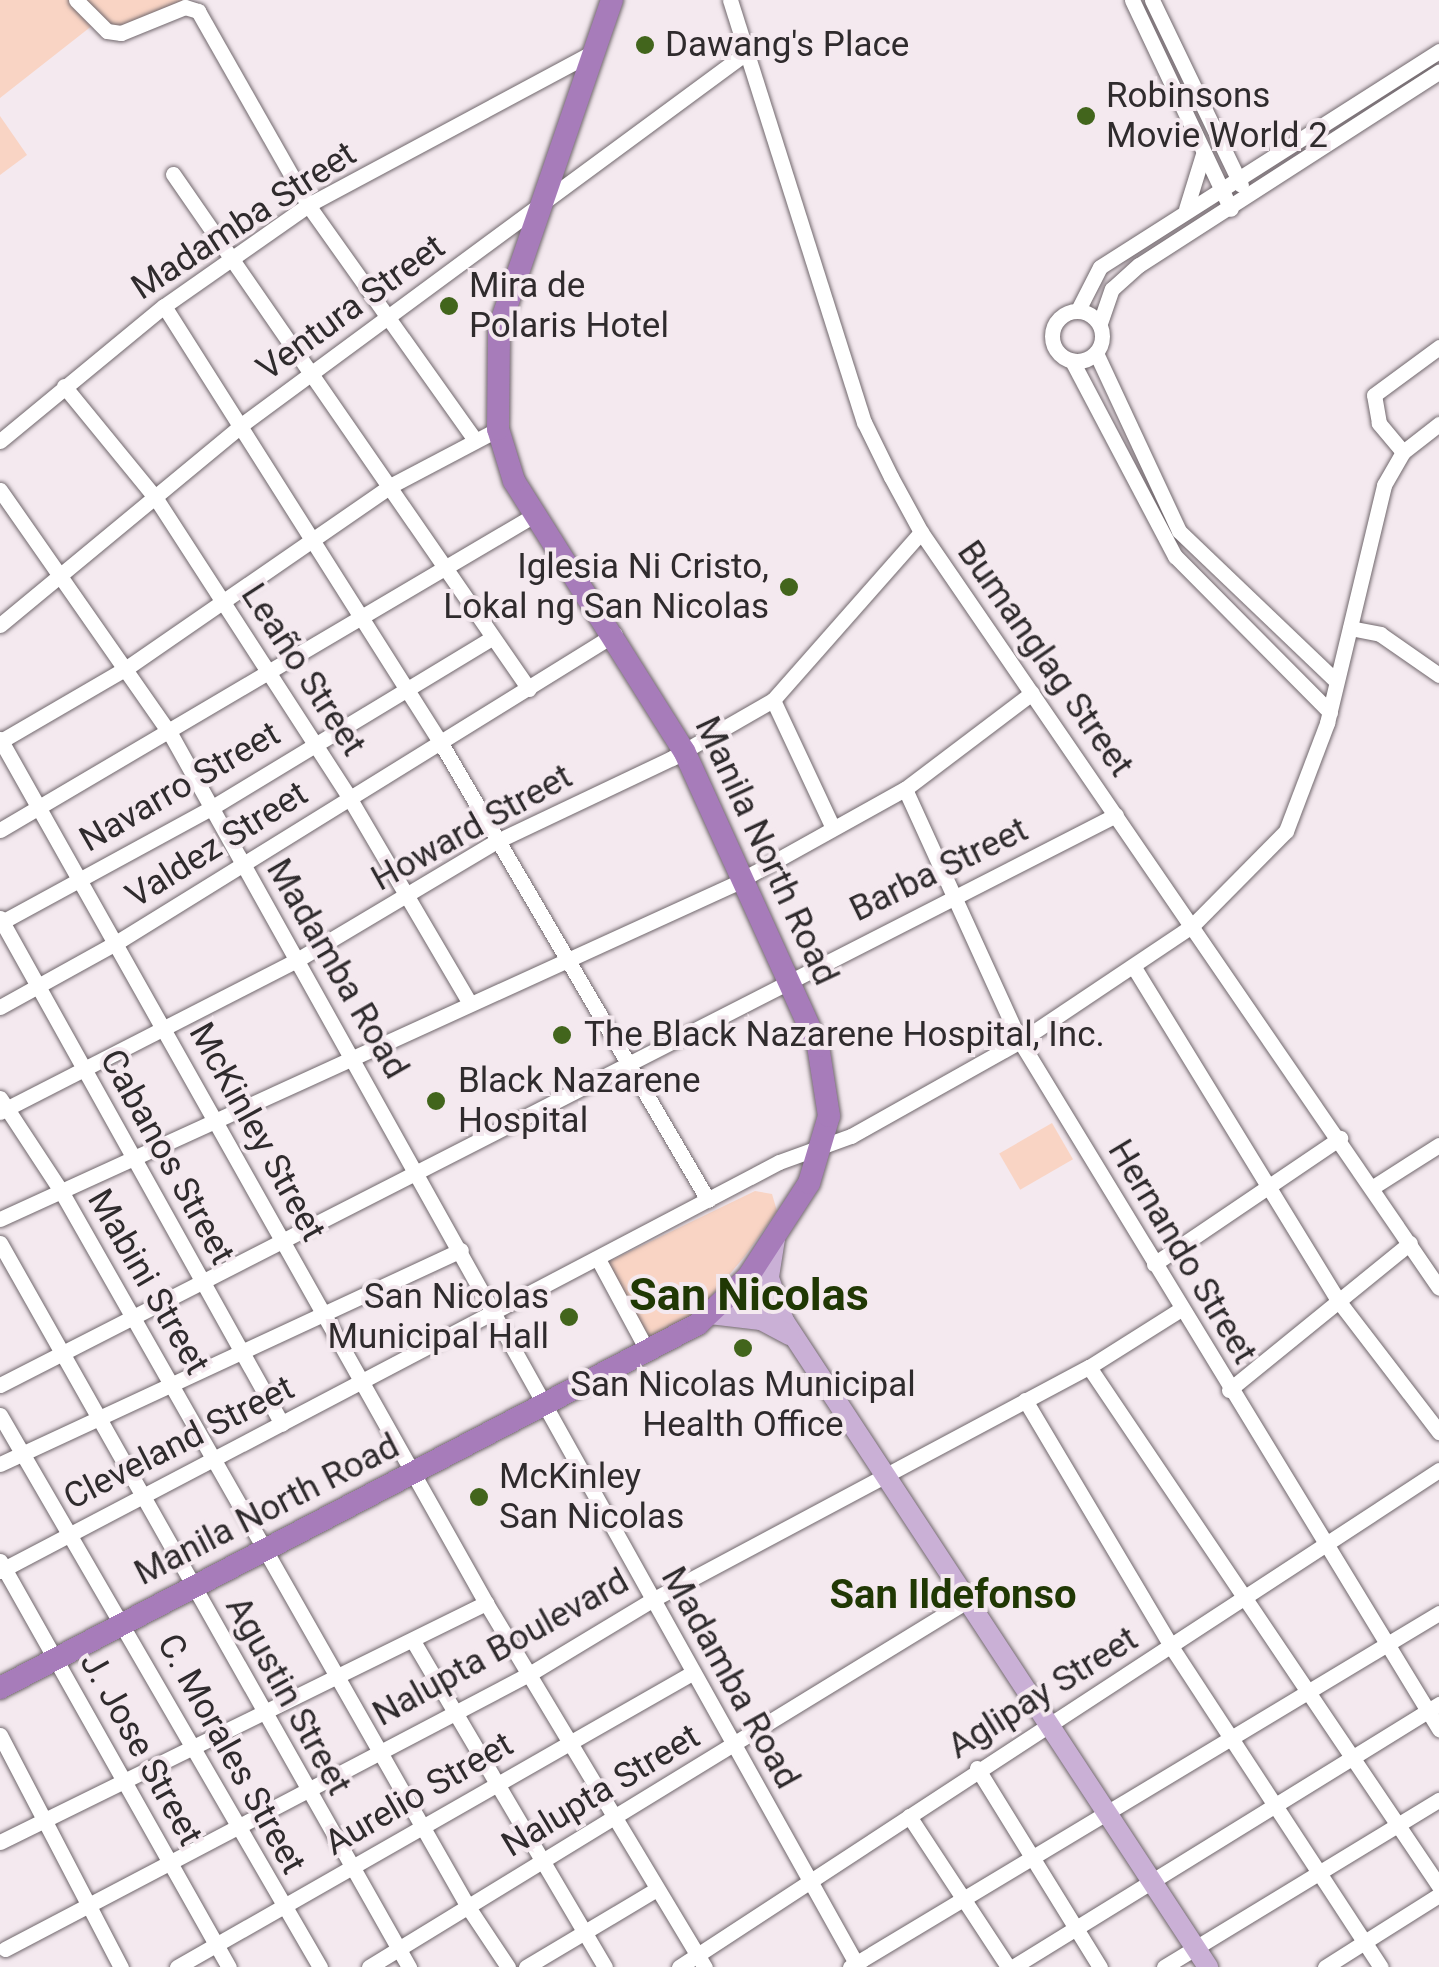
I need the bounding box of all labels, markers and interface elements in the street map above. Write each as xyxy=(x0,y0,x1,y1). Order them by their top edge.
place label: Dawang's Place xyxy=(665,24,909,66)
marker: Dawang's Place xyxy=(634,34,656,56)
place label: Robinsons Movie World 2 xyxy=(1106,75,1328,157)
marker: Robinsons Movie World 2 xyxy=(1075,105,1097,127)
street label: Madamba Street xyxy=(124,133,364,309)
street label: Ventura Street xyxy=(249,226,453,390)
place label: Mira de Polaris Hotel xyxy=(469,265,669,347)
marker: Mira de Polaris Hotel xyxy=(438,295,460,317)
street label: Bumanglag Street xyxy=(948,533,1142,785)
place label: Iglesia Ni Cristo, Lokal ng San Nicolas xyxy=(443,546,769,628)
street label: Leaño Street xyxy=(232,576,374,764)
marker: Iglesia Ni Cristo, Lokal ng San Nicolas xyxy=(778,576,800,598)
street label: Manila North Road xyxy=(685,710,847,992)
street label: Navarro Street xyxy=(73,713,287,861)
street label: Howard Street xyxy=(364,756,580,900)
street label: Valdez Street xyxy=(119,773,315,917)
street label: Barba Street xyxy=(843,809,1035,931)
street label: Madamba Road xyxy=(257,852,417,1086)
place label: The Black Nazarene Hospital, Inc. xyxy=(584,1014,1105,1056)
street label: McKinley Street xyxy=(180,1016,334,1248)
marker: The Black Nazarene Hospital, Inc. xyxy=(549,1022,575,1048)
street label: Cabanos Street xyxy=(91,1042,243,1272)
place label: Black Nazarene Hospital xyxy=(458,1060,700,1142)
marker: Black Nazarene Hospital xyxy=(423,1088,449,1114)
street label: Hernando Street xyxy=(1099,1132,1265,1372)
street label: Mabini Street xyxy=(78,1182,218,1382)
district label: San Nicolas xyxy=(629,1268,869,1322)
place label: San Nicolas Municipal Hall xyxy=(328,1276,549,1358)
marker: San Nicolas Municipal Hall xyxy=(558,1306,580,1328)
marker: San Nicolas Municipal Health Office xyxy=(732,1337,754,1359)
place label: San Nicolas Municipal Health Office xyxy=(570,1364,916,1446)
street label: Cleveland Street xyxy=(57,1367,301,1519)
street label: Manila North Road xyxy=(128,1425,406,1595)
place label: McKinley San Nicolas xyxy=(499,1456,684,1538)
marker: McKinley San Nicolas xyxy=(468,1486,490,1508)
street label: Nalupta Boulevard xyxy=(366,1560,636,1736)
street label: Madamba Road xyxy=(652,1560,808,1796)
district label: San Ildefonso xyxy=(829,1571,1077,1619)
street label: Agustin Street xyxy=(216,1590,360,1802)
street label: Aglipay Street xyxy=(940,1618,1146,1768)
street label: C. Morales Street xyxy=(148,1627,314,1881)
street label: J. Jose Street xyxy=(71,1645,211,1853)
street label: Nalupta Street xyxy=(495,1716,707,1866)
street label: Aurelio Street xyxy=(318,1723,520,1865)

